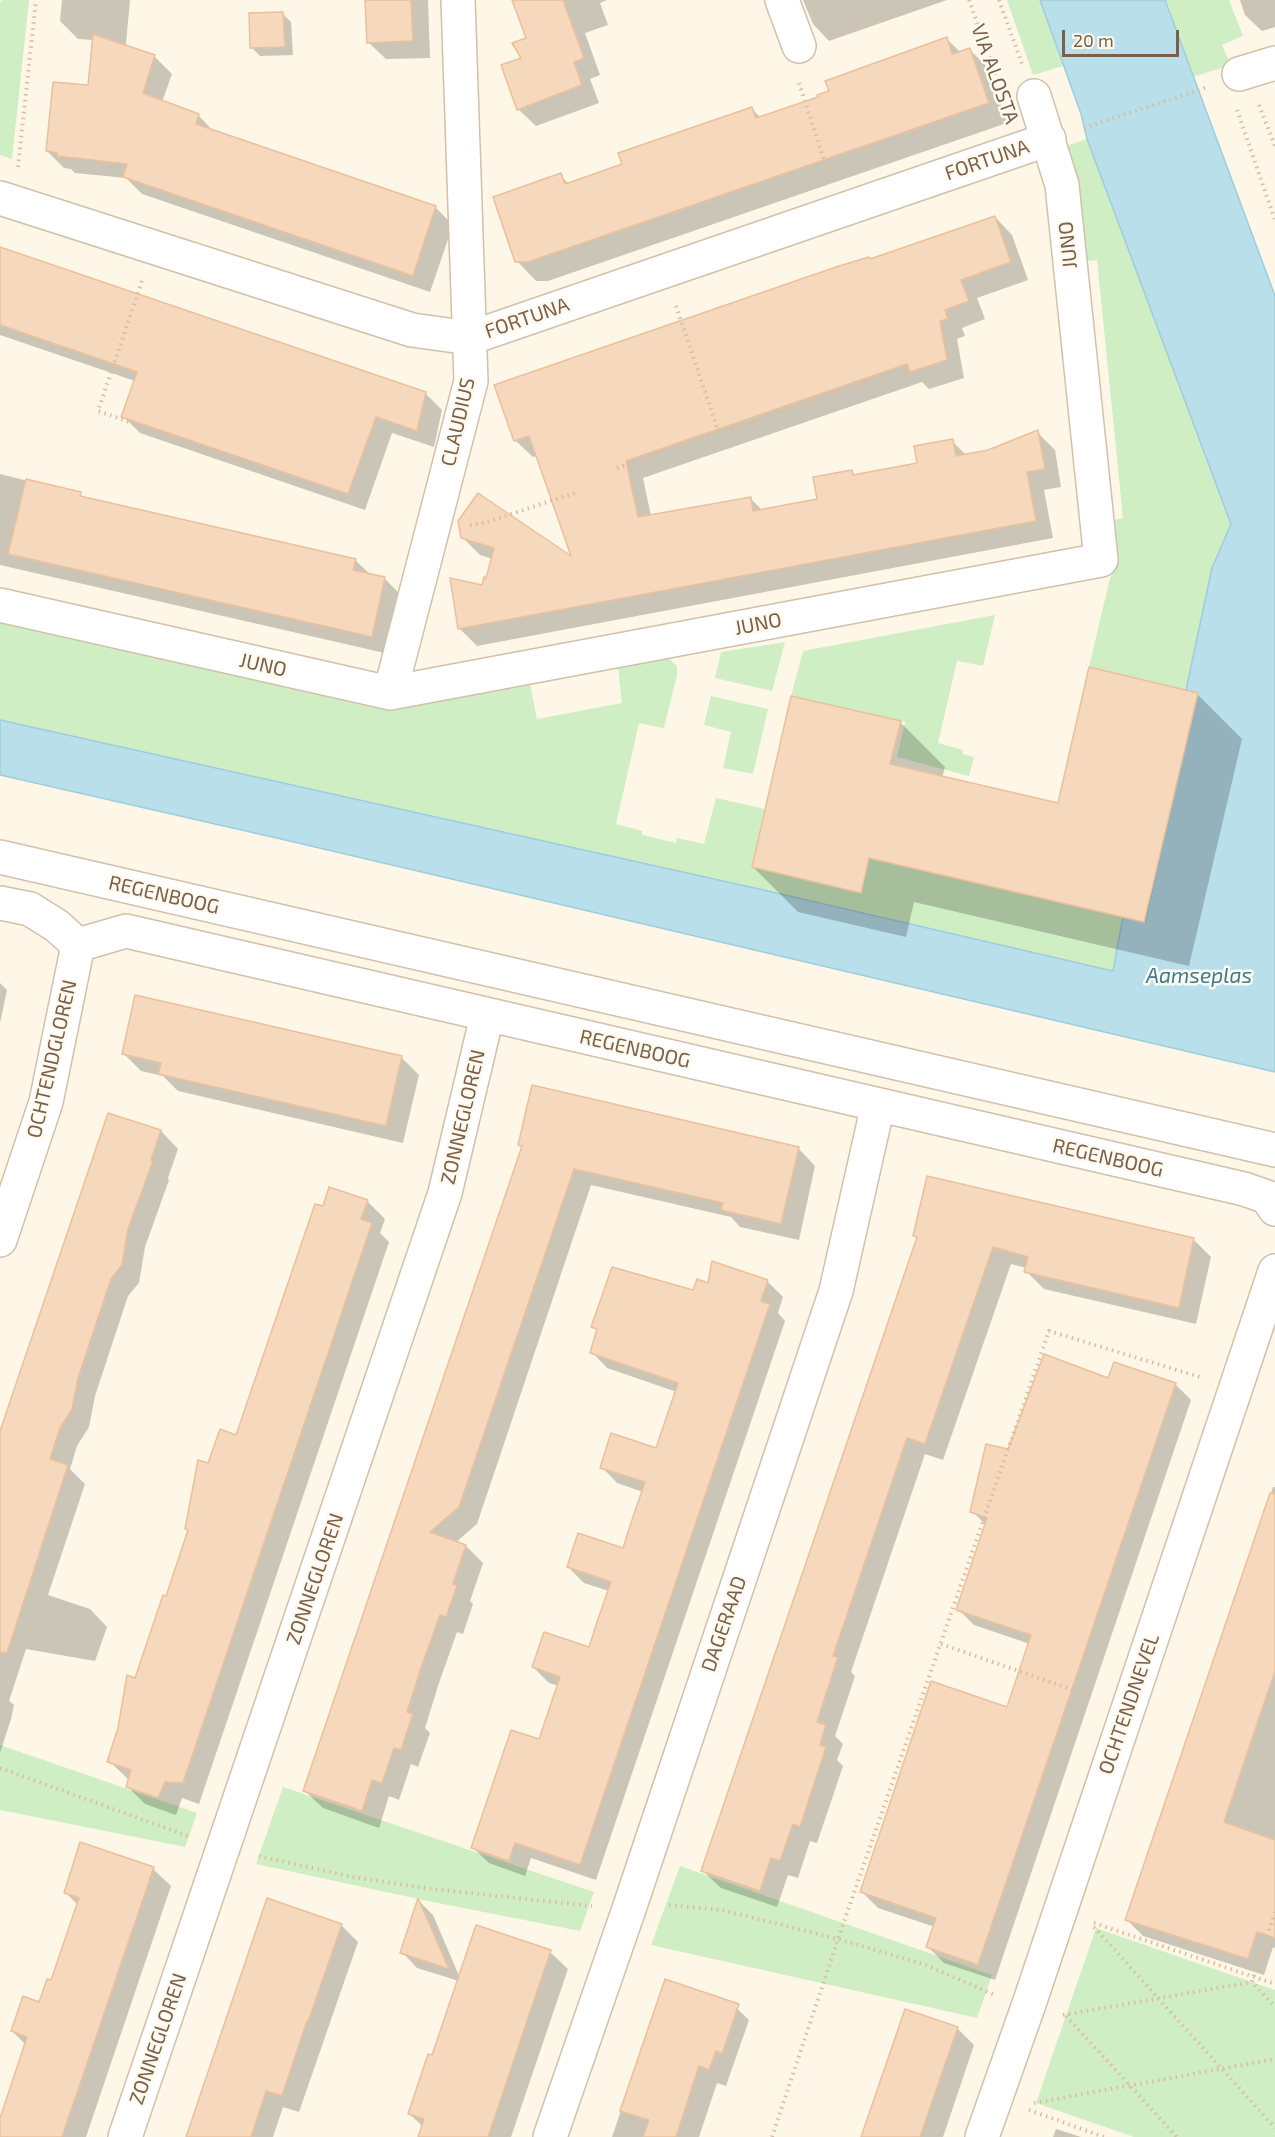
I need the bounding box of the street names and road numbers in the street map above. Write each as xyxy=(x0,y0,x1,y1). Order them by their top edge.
street label: VIA ALOSTA xyxy=(966,21,1024,127)
street label: FORTUNA xyxy=(942,134,1032,186)
street label: JUNO xyxy=(1054,220,1082,270)
street label: FORTUNA xyxy=(482,292,572,344)
street label: CLAUDIUS xyxy=(436,375,480,469)
street label: JUNO xyxy=(732,608,784,640)
street label: JUNO xyxy=(237,648,289,682)
street label: REGENBOOG xyxy=(106,871,222,919)
street label: OCHTENDGLOREN xyxy=(22,977,82,1141)
street label: REGENBOOG xyxy=(577,1025,693,1073)
street label: ZONNEGLOREN xyxy=(436,1047,490,1187)
street label: REGENBOOG xyxy=(1050,1134,1166,1182)
street label: ZONNEGLOREN xyxy=(281,1510,349,1648)
street label: DAGERAAD xyxy=(696,1573,752,1675)
street label: OCHTENDNEVEL xyxy=(1094,1630,1164,1778)
street label: ZONNEGLOREN xyxy=(124,1970,192,2108)

